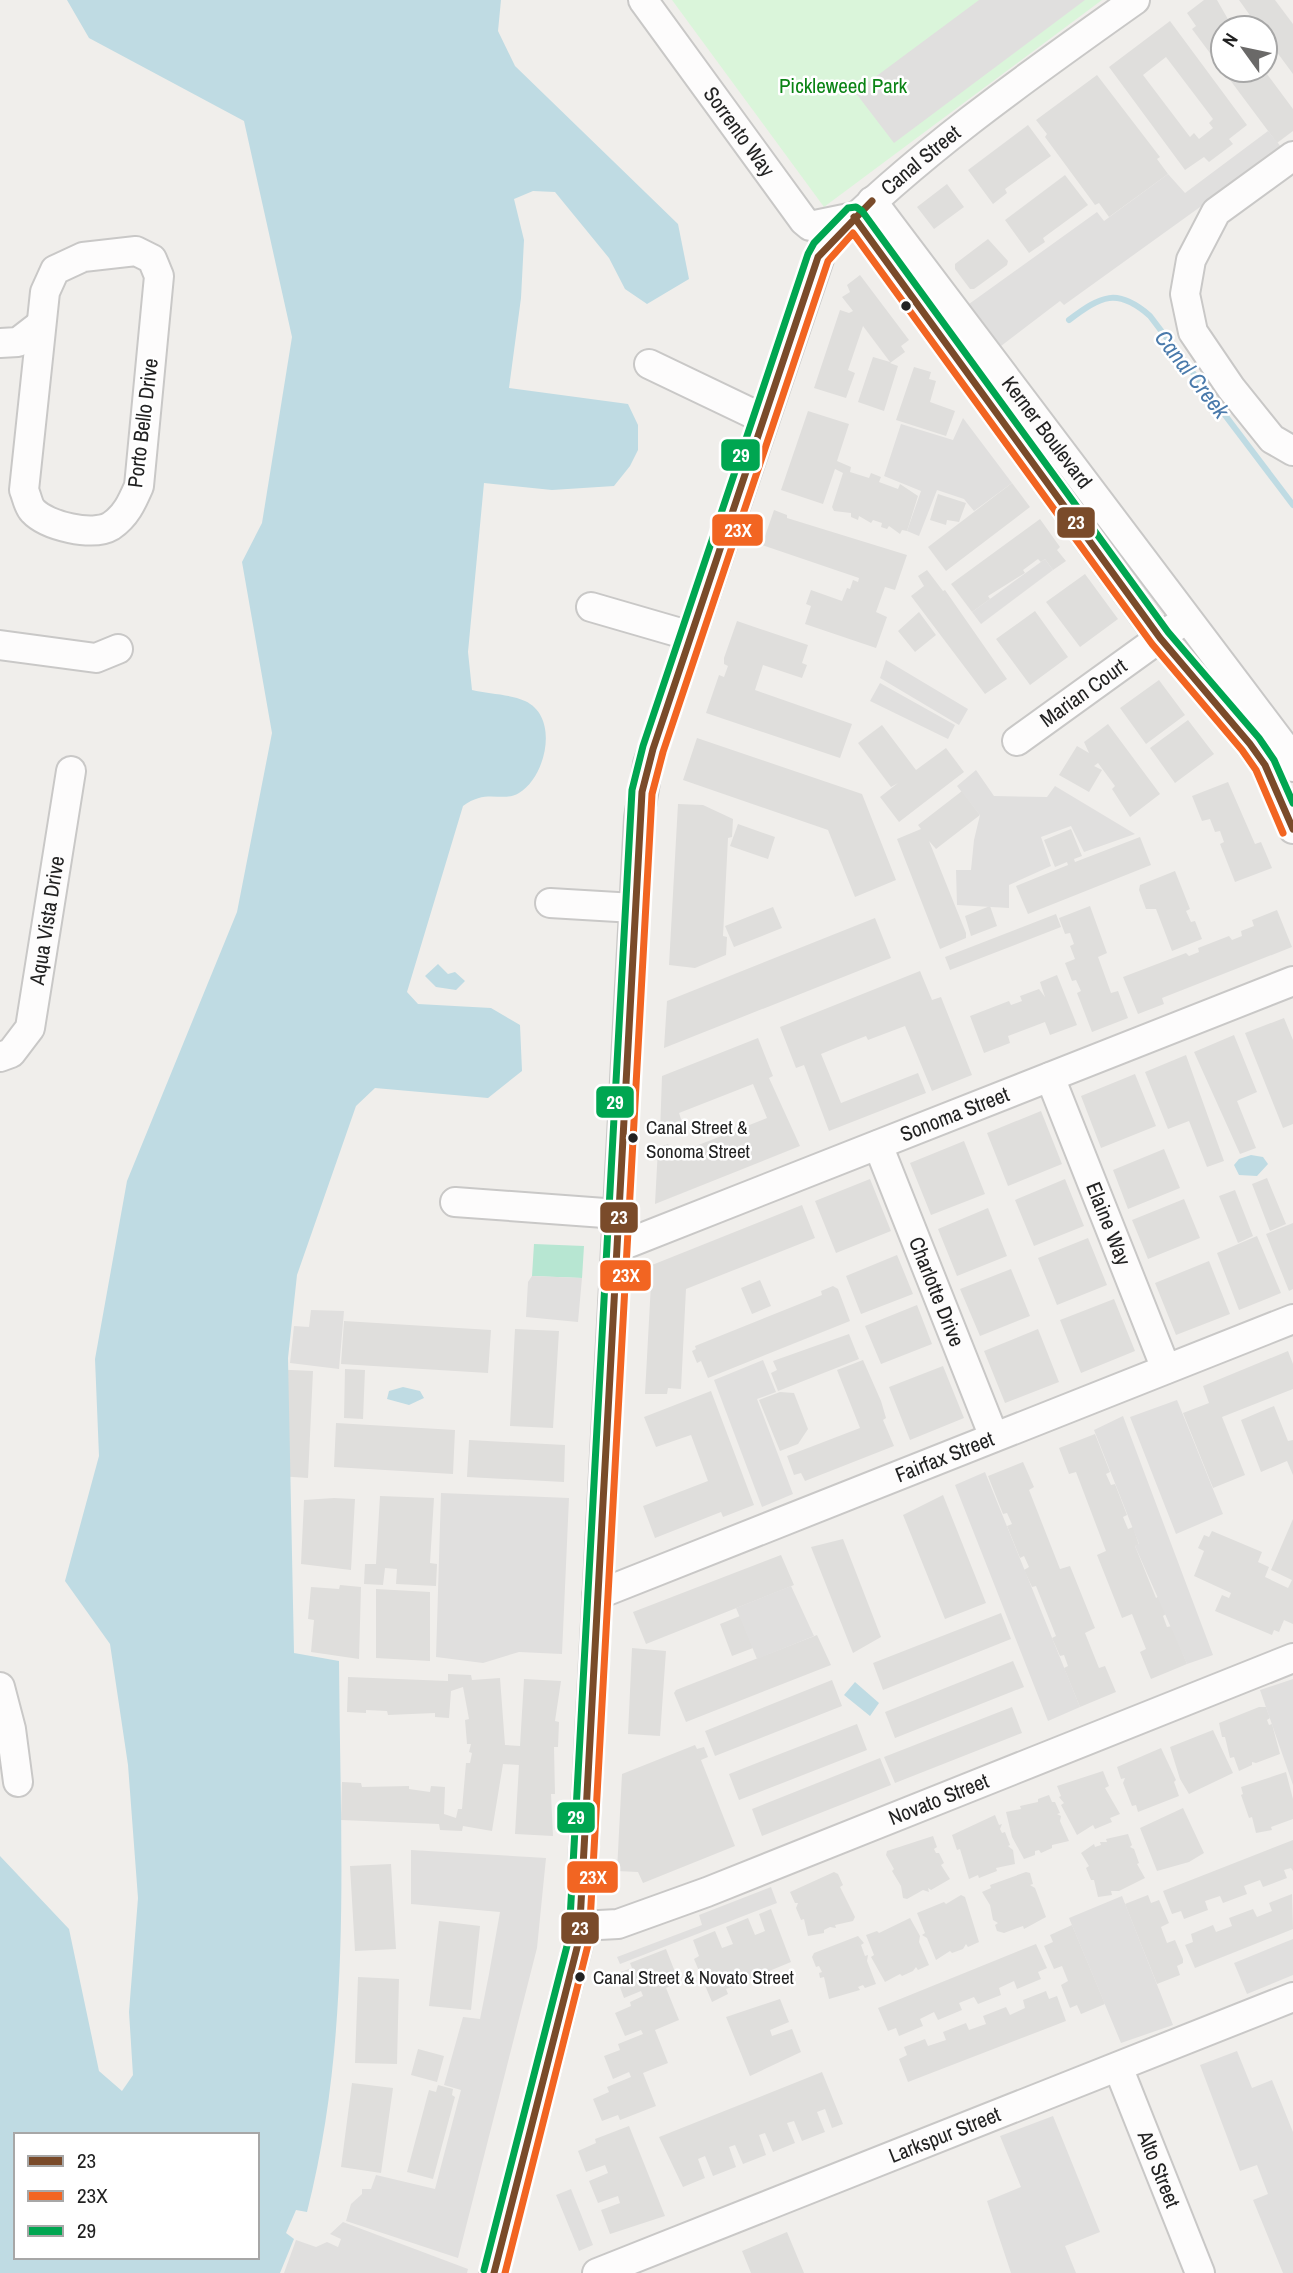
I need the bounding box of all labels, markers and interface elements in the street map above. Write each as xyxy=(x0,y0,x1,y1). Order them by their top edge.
north arrow xyxy=(1209,14,1279,84)
text: N xyxy=(1216,28,1244,52)
park label: Pickleweed Park xyxy=(779,71,908,100)
street label: Sorrento Way xyxy=(697,81,782,183)
street label: Canal Street xyxy=(874,118,967,202)
unlabelled marker xyxy=(899,299,913,313)
water label: Canal Creek xyxy=(1148,323,1238,426)
street label: Porto Bello Drive xyxy=(120,357,165,489)
street label: Kerner Boulevard xyxy=(995,370,1099,494)
line badge: 29 xyxy=(720,438,761,472)
text: 29 xyxy=(732,442,750,468)
line badge: 23 xyxy=(1056,506,1096,539)
text: 23 xyxy=(1067,509,1085,535)
line badge: 23X xyxy=(711,513,764,547)
text: 23X xyxy=(724,517,752,543)
street label: Marian Court xyxy=(1034,651,1133,734)
street label: Aqua Vista Drive xyxy=(22,854,71,988)
street label: Sonoma Street xyxy=(896,1079,1013,1149)
line badge: 29 xyxy=(595,1085,635,1119)
text: 29 xyxy=(606,1089,624,1115)
place label: Canal Street & Sonoma Street xyxy=(646,1114,751,1164)
marker: Canal Street & Sonoma Street xyxy=(626,1131,640,1145)
street label: Elaine Way xyxy=(1079,1178,1139,1270)
line badge: 23 xyxy=(599,1201,639,1234)
text: 23 xyxy=(610,1204,628,1230)
street label: Charlotte Drive xyxy=(902,1232,972,1351)
line badge: 23X xyxy=(599,1259,652,1292)
text: 23X xyxy=(612,1262,640,1288)
street label: Fairfax Street xyxy=(891,1424,998,1489)
street label: Novato Street xyxy=(884,1766,993,1832)
line badge: 29 xyxy=(556,1801,596,1834)
text: 29 xyxy=(567,1804,585,1830)
line badge: 23X xyxy=(566,1860,619,1894)
text: 23X xyxy=(579,1864,607,1890)
line badge: 23 xyxy=(560,1911,600,1945)
text: 23 xyxy=(571,1915,589,1941)
place label: Canal Street & Novato Street xyxy=(593,1964,795,1990)
marker: Canal Street & Novato Street xyxy=(573,1970,587,1984)
street label: Larkspur Street xyxy=(884,2099,1005,2170)
street label: Alto Street xyxy=(1130,2125,1188,2212)
legend xyxy=(14,2133,259,2259)
text: 23 xyxy=(77,2146,96,2175)
text: 23X xyxy=(77,2181,108,2210)
text: 29 xyxy=(77,2216,96,2245)

